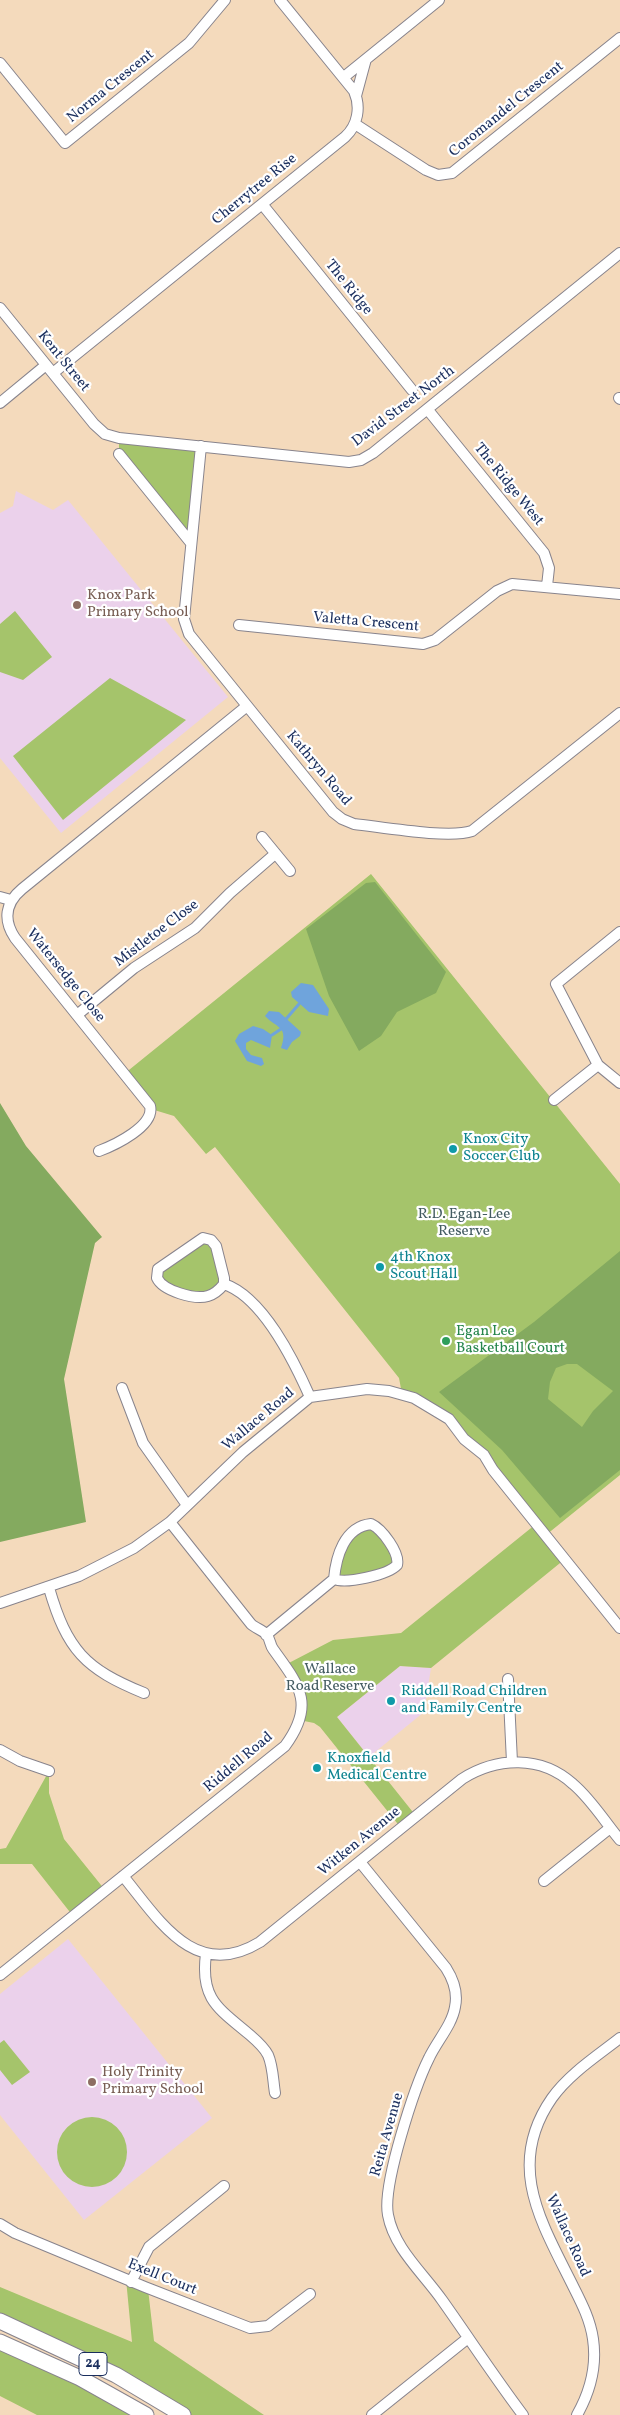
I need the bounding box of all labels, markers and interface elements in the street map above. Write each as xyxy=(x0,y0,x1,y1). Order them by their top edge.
street label: Norma Crescent xyxy=(64,46,158,128)
street label: Coromandel Crescent xyxy=(446,58,568,162)
street label: Cherrytree Rise xyxy=(209,150,301,230)
street label: The Ridge xyxy=(320,257,376,319)
street label: Kent Street xyxy=(33,328,93,396)
street label: David Street North xyxy=(349,363,459,451)
street label: The Ridge West xyxy=(469,440,547,530)
place label: Knox Park Primary School xyxy=(87,587,189,622)
marker: Knox Park Primary School xyxy=(71,599,83,611)
street label: Valetta Crescent xyxy=(312,609,420,637)
street label: Kathryn Road xyxy=(282,728,354,810)
street label: Mistletoe Close xyxy=(111,896,203,972)
street label: Watersedge Close xyxy=(22,926,108,1026)
place label: Knox City Soccer Club xyxy=(463,1131,540,1166)
marker: Knox City Soccer Club xyxy=(447,1143,459,1155)
park label: R.D. Egan-Lee Reserve xyxy=(418,1206,510,1241)
place label: 4th Knox Scout Hall xyxy=(390,1249,457,1284)
marker: 4th Knox Scout Hall xyxy=(374,1261,386,1273)
place label: Egan Lee Basketball Court xyxy=(456,1323,565,1358)
marker: Egan Lee Basketball Court xyxy=(440,1335,452,1347)
street label: Wallace Road xyxy=(219,1385,299,1455)
park label: Wallace Road Reserve xyxy=(286,1661,374,1696)
place label: Riddell Road Children and Family Centre xyxy=(401,1683,547,1718)
marker: Riddell Road Children and Family Centre xyxy=(385,1695,397,1707)
street label: Riddell Road xyxy=(201,1729,277,1797)
place label: Knoxfield Medical Centre xyxy=(327,1750,427,1785)
marker: Knoxfield Medical Centre xyxy=(311,1762,323,1774)
street label: Witken Avenue xyxy=(315,1803,405,1881)
place label: Holy Trinity Primary School xyxy=(102,2064,204,2099)
marker: Holy Trinity Primary School xyxy=(86,2076,98,2088)
street label: Reita Avenue xyxy=(367,2091,409,2179)
street label: Wallace Road xyxy=(541,2192,593,2280)
street label: Exell Court xyxy=(125,2256,199,2300)
road number: 24 xyxy=(79,2352,107,2376)

